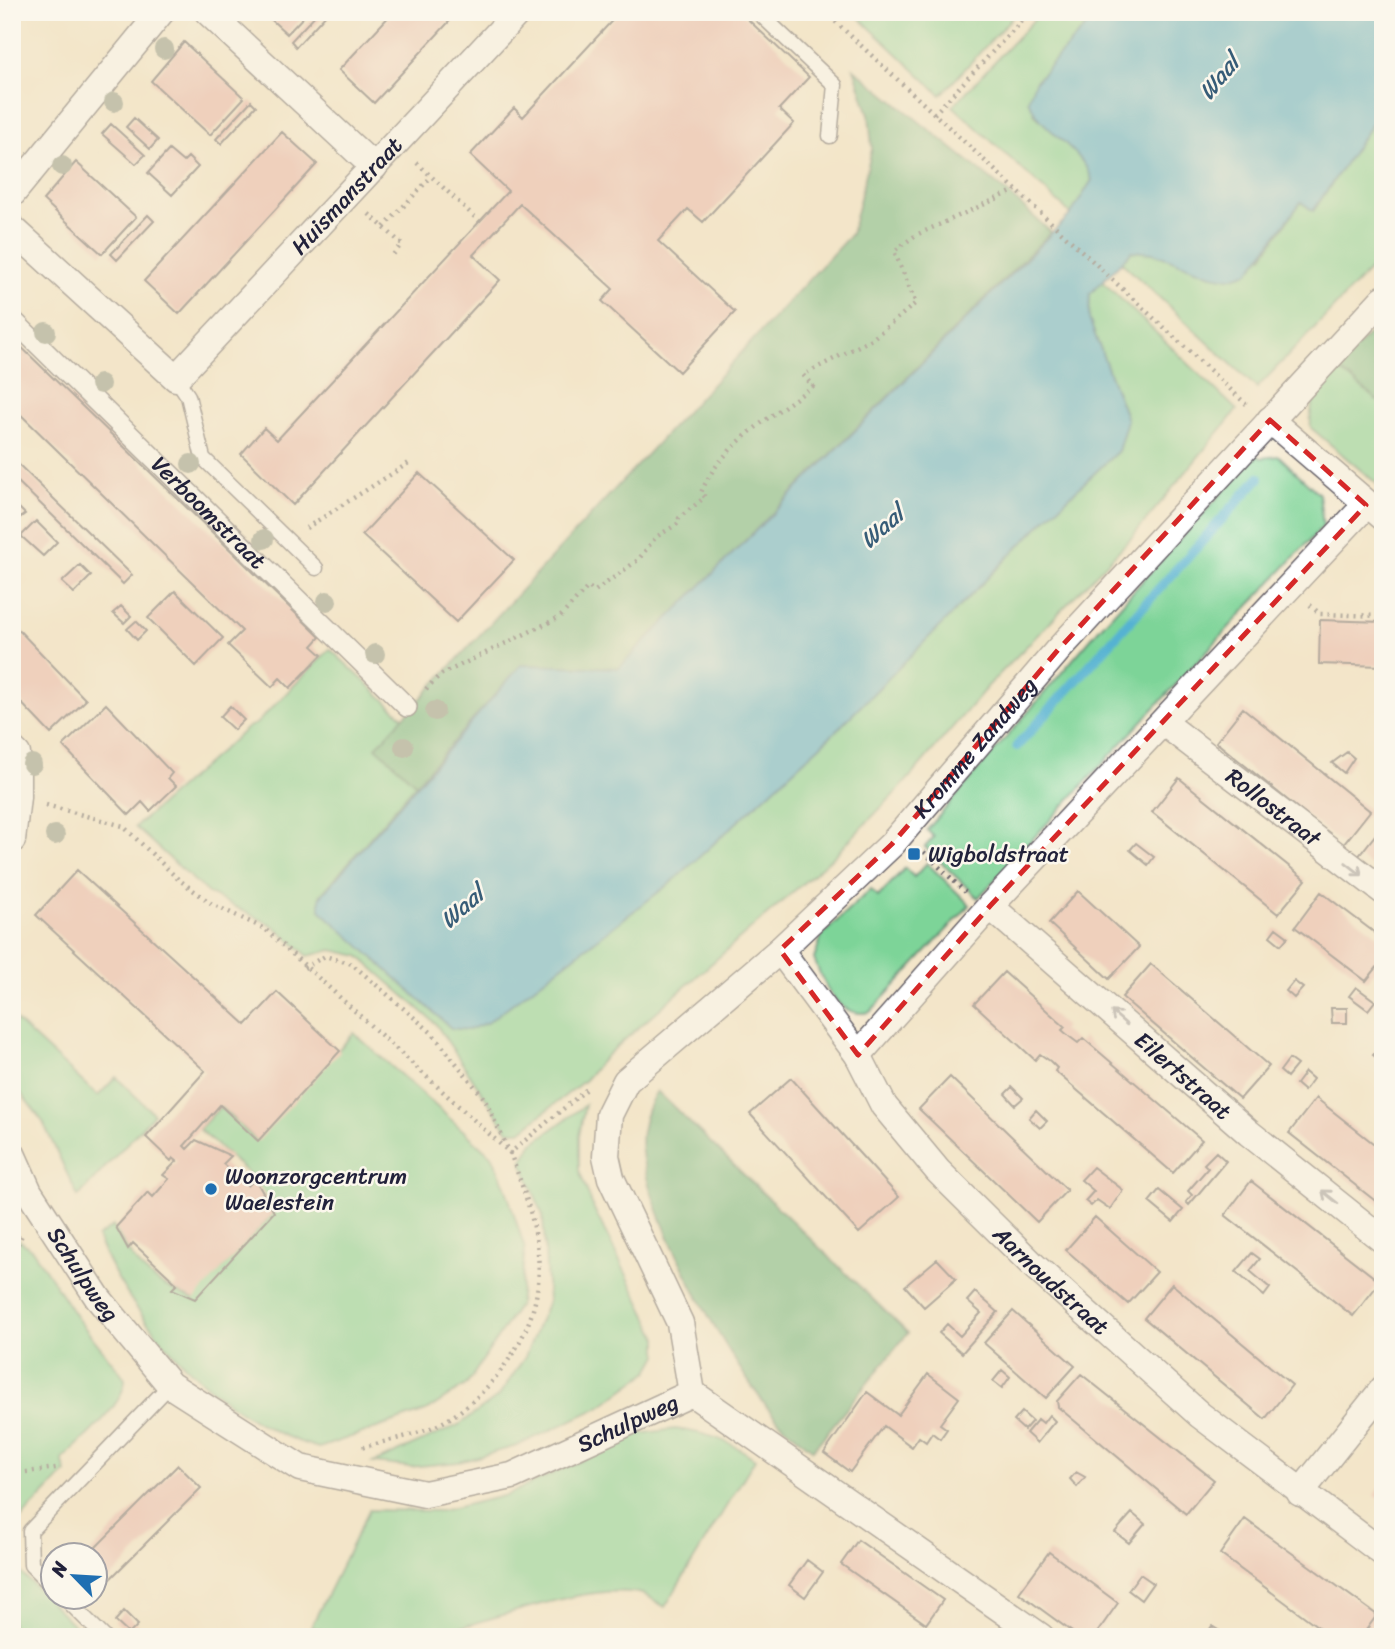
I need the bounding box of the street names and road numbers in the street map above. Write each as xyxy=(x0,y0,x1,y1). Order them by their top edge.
street label: Huismanstraat xyxy=(281,127,413,265)
street label: Verboomstraat xyxy=(141,446,276,580)
street label: Kromme Zandweg xyxy=(902,667,1048,828)
street label: Rollostraat xyxy=(1216,757,1331,859)
street label: Eilertstraat xyxy=(1125,1021,1241,1131)
street label: Aarnoudstraat xyxy=(982,1215,1119,1346)
street label: Schulpweg xyxy=(35,1218,130,1331)
street label: Schulpweg xyxy=(570,1382,686,1465)

